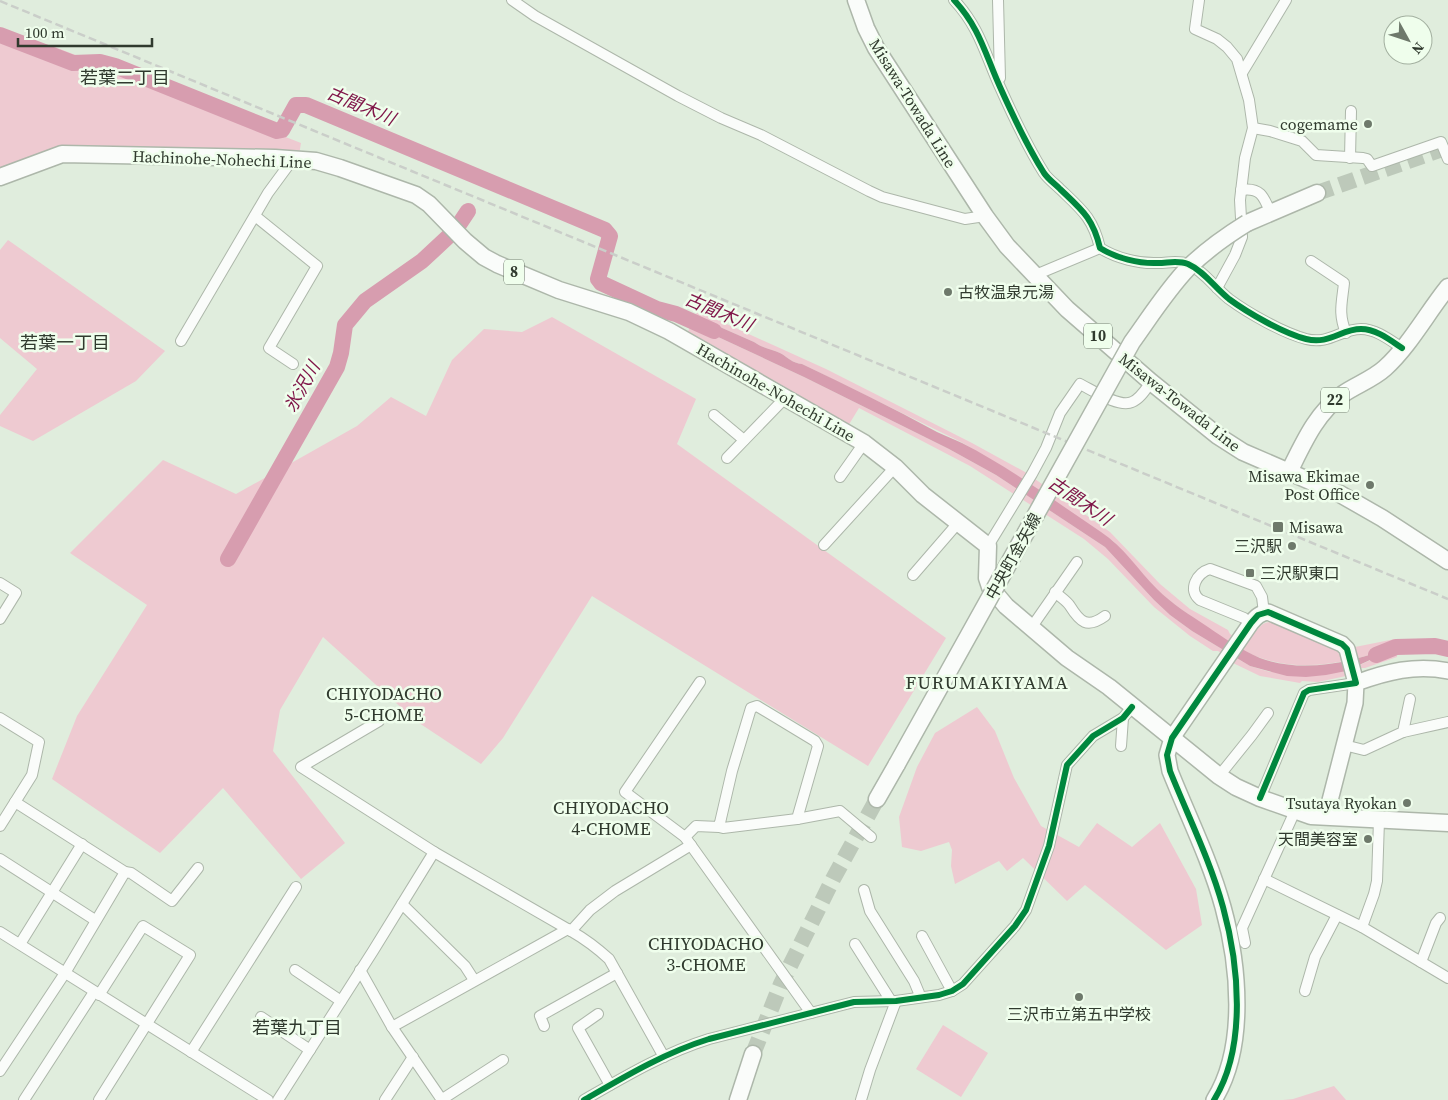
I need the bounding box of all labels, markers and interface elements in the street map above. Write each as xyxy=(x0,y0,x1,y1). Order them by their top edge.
scale bar xyxy=(18,15,151,47)
north arrow xyxy=(1383,15,1433,65)
text: 100 m xyxy=(25,22,65,43)
street label: Misawa-Towada Line xyxy=(864,34,962,172)
text: N xyxy=(1407,38,1429,59)
district label: 若葉二丁目 xyxy=(80,65,170,90)
water label: 古間木川 xyxy=(323,80,401,132)
place label: cogemame xyxy=(1280,113,1358,135)
marker: cogemame xyxy=(1362,118,1374,130)
street label: Hachinohe-Nohechi Line xyxy=(132,145,312,173)
road number: 8 xyxy=(504,260,524,284)
place label: 古牧温泉元湯 xyxy=(958,281,1054,303)
water label: 古間木川 xyxy=(681,286,759,338)
marker: 古牧温泉元湯 xyxy=(942,286,954,298)
road number: 10 xyxy=(1084,324,1112,348)
district label: 若葉一丁目 xyxy=(20,330,110,355)
street label: Hachinohe-Nohechi Line xyxy=(693,338,859,446)
street label: Misawa-Towada Line xyxy=(1115,348,1245,456)
water label: 氷沢川 xyxy=(278,355,327,416)
road number: 22 xyxy=(1321,388,1349,412)
place label: Misawa Ekimae Post Office xyxy=(1248,465,1360,505)
water label: 古間木川 xyxy=(1043,470,1119,532)
marker: Misawa Ekimae Post Office xyxy=(1364,479,1376,491)
street label: 中央町金矢線 xyxy=(980,509,1046,603)
place label: Misawa xyxy=(1289,516,1344,538)
marker: Misawa xyxy=(1271,520,1285,534)
place label: 三沢駅 xyxy=(1234,535,1282,557)
marker: 三沢駅 xyxy=(1286,540,1298,552)
place label: 三沢駅東口 xyxy=(1260,562,1340,584)
marker: 三沢駅東口 xyxy=(1244,567,1256,579)
district label: FURUMAKIYAMA xyxy=(905,669,1069,695)
district label: CHIYODACHO 5-CHOME xyxy=(326,681,442,727)
place label: Tsutaya Ryokan xyxy=(1286,792,1397,814)
district label: CHIYODACHO 4-CHOME xyxy=(553,795,669,841)
marker: Tsutaya Ryokan xyxy=(1401,797,1413,809)
place label: 天間美容室 xyxy=(1278,828,1358,850)
marker: 天間美容室 xyxy=(1362,833,1374,845)
district label: CHIYODACHO 3-CHOME xyxy=(648,931,764,977)
marker: 三沢市立第五中学校 xyxy=(1073,991,1085,1003)
place label: 三沢市立第五中学校 xyxy=(1007,1003,1151,1025)
district label: 若葉九丁目 xyxy=(252,1015,342,1040)

